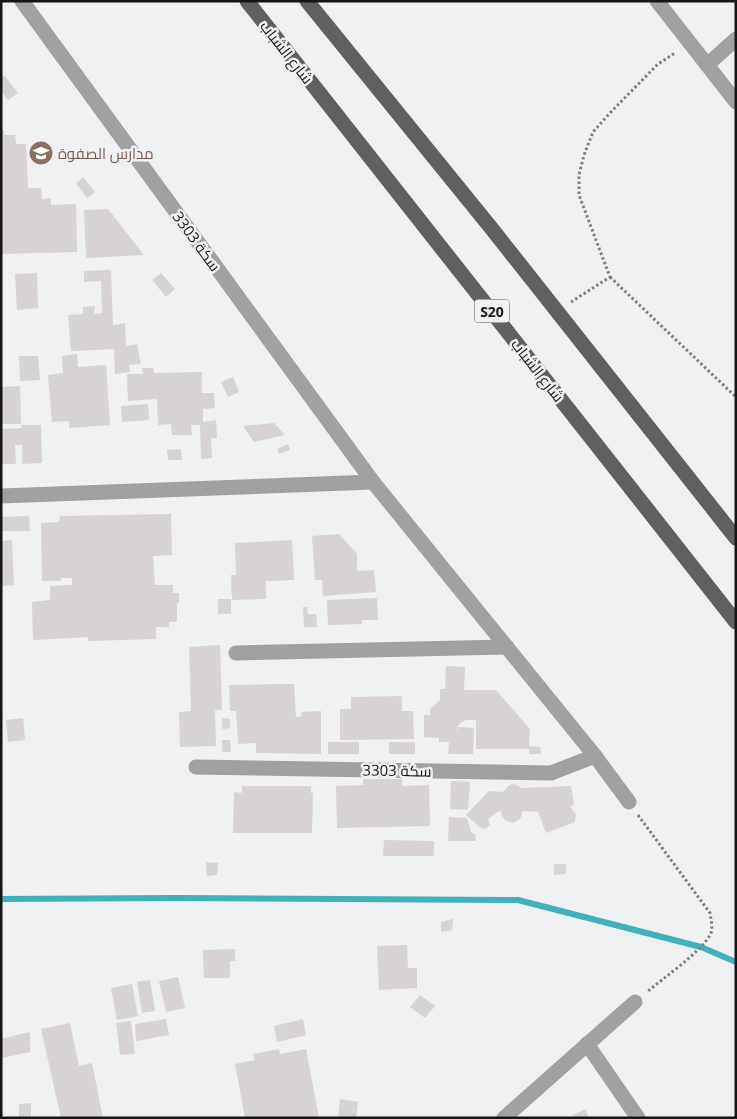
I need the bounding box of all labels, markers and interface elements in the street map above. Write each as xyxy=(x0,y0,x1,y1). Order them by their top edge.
street label: شارع الشباب xyxy=(255,16,318,89)
school or university icon: مدارس الصفوة xyxy=(28,140,54,166)
place label: مدارس الصفوة xyxy=(58,143,154,164)
street label: سكة 3303 xyxy=(169,207,225,275)
road number: S20 xyxy=(474,300,510,322)
street label: شارع الشباب xyxy=(506,334,569,407)
street label: سكة 3303 xyxy=(362,759,432,781)

